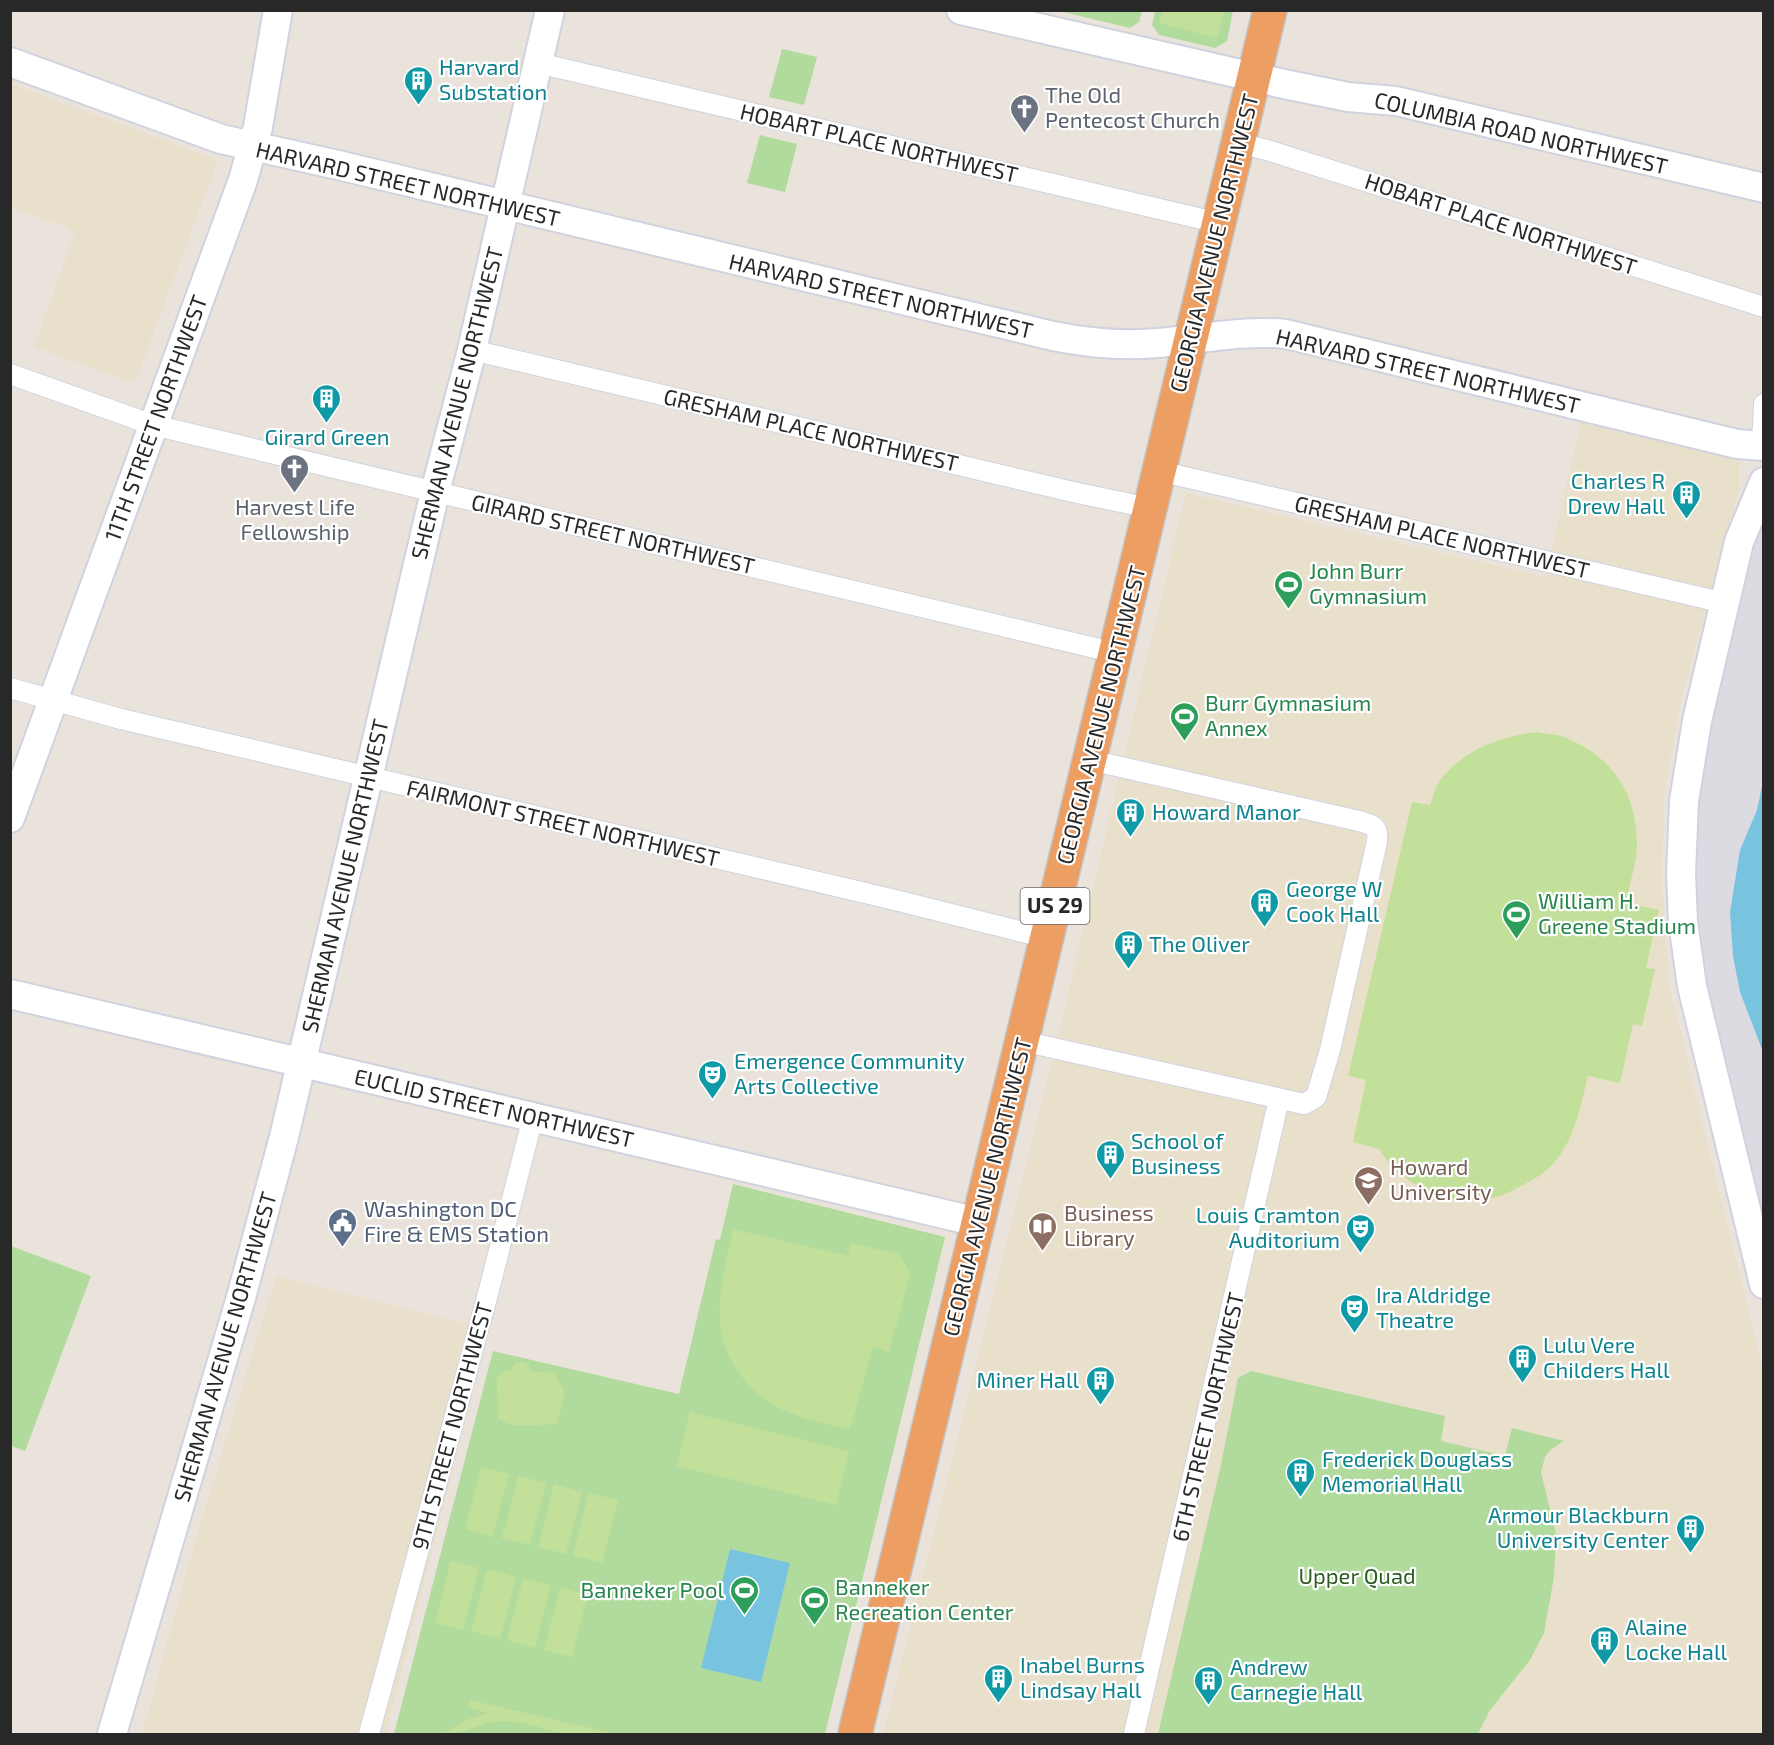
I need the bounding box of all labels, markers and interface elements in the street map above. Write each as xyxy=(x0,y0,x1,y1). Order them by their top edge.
place label: Harvard Substation xyxy=(439,53,547,104)
building icon: Harvard Substation xyxy=(402,64,434,106)
place label: The Old Pentecost Church xyxy=(1045,81,1220,132)
street label: COLUMBIA ROAD NORTHWEST xyxy=(1372,86,1671,178)
street label: GEORGIA AVENUE NORTHWEST xyxy=(1163,91,1263,395)
church icon: The Old Pentecost Church xyxy=(1008,92,1040,134)
street label: HOBART PLACE NORTHWEST xyxy=(738,97,1021,187)
street label: HARVARD STREET NORTHWEST xyxy=(254,135,563,231)
street label: HOBART PLACE NORTHWEST xyxy=(1362,167,1641,279)
street label: SHERMAN AVENUE NORTHWEST xyxy=(405,244,508,562)
street label: HARVARD STREET NORTHWEST xyxy=(727,247,1036,343)
street label: 11TH STREET NORTHWEST xyxy=(98,291,212,544)
street label: HARVARD STREET NORTHWEST xyxy=(1274,322,1583,418)
building icon: Girard Green xyxy=(311,382,343,424)
street label: GRESHAM PLACE NORTHWEST xyxy=(661,382,961,476)
place label: Girard Green xyxy=(264,423,390,449)
church icon: Harvest Life Fellowship xyxy=(279,452,311,494)
place label: Charles R Drew Hall xyxy=(1568,467,1665,518)
building icon: Charles R Drew Hall xyxy=(1670,478,1702,520)
street label: GIRARD STREET NORTHWEST xyxy=(469,488,758,578)
street label: GRESHAM PLACE NORTHWEST xyxy=(1292,489,1592,583)
place label: Harvest Life Fellowship xyxy=(235,493,355,544)
place label: John Burr Gymnasium xyxy=(1309,557,1427,608)
street label: GEORGIA AVENUE NORTHWEST xyxy=(1050,563,1150,867)
sports icon: John Burr Gymnasium xyxy=(1272,568,1304,610)
place label: Burr Gymnasium Annex xyxy=(1205,689,1371,740)
sports icon: Burr Gymnasium Annex xyxy=(1168,700,1200,742)
street label: SHERMAN AVENUE NORTHWEST xyxy=(295,716,393,1035)
street label: FAIRMONT STREET NORTHWEST xyxy=(404,773,722,871)
building icon: Howard Manor xyxy=(1115,796,1147,838)
place label: Howard Manor xyxy=(1152,798,1301,824)
place label: George W Cook Hall xyxy=(1286,875,1382,926)
building icon: George W Cook Hall xyxy=(1249,886,1281,928)
place label: William H. Greene Stadium xyxy=(1538,887,1696,938)
road number: US 29 xyxy=(1020,888,1090,924)
sports icon: William H. Greene Stadium xyxy=(1501,898,1533,940)
building icon: The Oliver xyxy=(1112,928,1144,970)
place label: The Oliver xyxy=(1149,930,1250,956)
street label: GEORGIA AVENUE NORTHWEST xyxy=(936,1035,1036,1339)
place label: Emergence Community Arts Collective xyxy=(734,1047,965,1098)
theatre icon: Emergence Community Arts Collective xyxy=(697,1058,729,1100)
street label: EUCLID STREET NORTHWEST xyxy=(352,1062,637,1152)
place label: School of Business xyxy=(1131,1127,1224,1178)
building icon: School of Business xyxy=(1094,1138,1126,1180)
place label: Howard University xyxy=(1390,1153,1492,1204)
school or university icon: Howard University xyxy=(1353,1164,1385,1206)
street label: SHERMAN AVENUE NORTHWEST xyxy=(167,1189,281,1505)
place label: Washington DC Fire & EMS Station xyxy=(364,1195,549,1246)
place label: Business Library xyxy=(1064,1199,1154,1250)
place label: Louis Cramton Auditorium xyxy=(1196,1201,1340,1252)
public building icon: Washington DC Fire & EMS Station xyxy=(327,1206,359,1248)
library icon: Business Library xyxy=(1027,1210,1059,1252)
theatre icon: Louis Cramton Auditorium xyxy=(1345,1212,1377,1254)
place label: Ira Aldridge Theatre xyxy=(1376,1281,1491,1332)
street label: 6TH STREET NORTHWEST xyxy=(1166,1289,1248,1544)
theatre icon: Ira Aldridge Theatre xyxy=(1339,1292,1371,1334)
street label: 9TH STREET NORTHWEST xyxy=(405,1299,497,1552)
place label: Lulu Vere Childers Hall xyxy=(1543,1331,1670,1382)
building icon: Lulu Vere Childers Hall xyxy=(1506,1342,1538,1384)
building icon: Miner Hall xyxy=(1084,1364,1116,1406)
place label: Miner Hall xyxy=(977,1366,1079,1392)
place label: Frederick Douglass Memorial Hall xyxy=(1322,1445,1512,1496)
building icon: Frederick Douglass Memorial Hall xyxy=(1285,1456,1317,1498)
place label: Armour Blackburn University Center xyxy=(1488,1501,1669,1552)
building icon: Armour Blackburn University Center xyxy=(1674,1512,1706,1554)
park label: Upper Quad xyxy=(1298,1562,1416,1589)
place label: Banneker Recreation Center xyxy=(835,1573,1014,1624)
sports icon: Banneker Pool xyxy=(729,1574,761,1616)
place label: Banneker Pool xyxy=(581,1576,724,1602)
sports icon: Banneker Recreation Center xyxy=(798,1584,830,1626)
place label: Alaine Locke Hall xyxy=(1625,1613,1727,1664)
building icon: Alaine Locke Hall xyxy=(1588,1624,1620,1666)
place label: Inabel Burns Lindsay Hall xyxy=(1020,1651,1145,1702)
place label: Andrew Carnegie Hall xyxy=(1230,1653,1363,1704)
building icon: Inabel Burns Lindsay Hall xyxy=(983,1662,1015,1704)
building icon: Andrew Carnegie Hall xyxy=(1193,1664,1225,1706)

